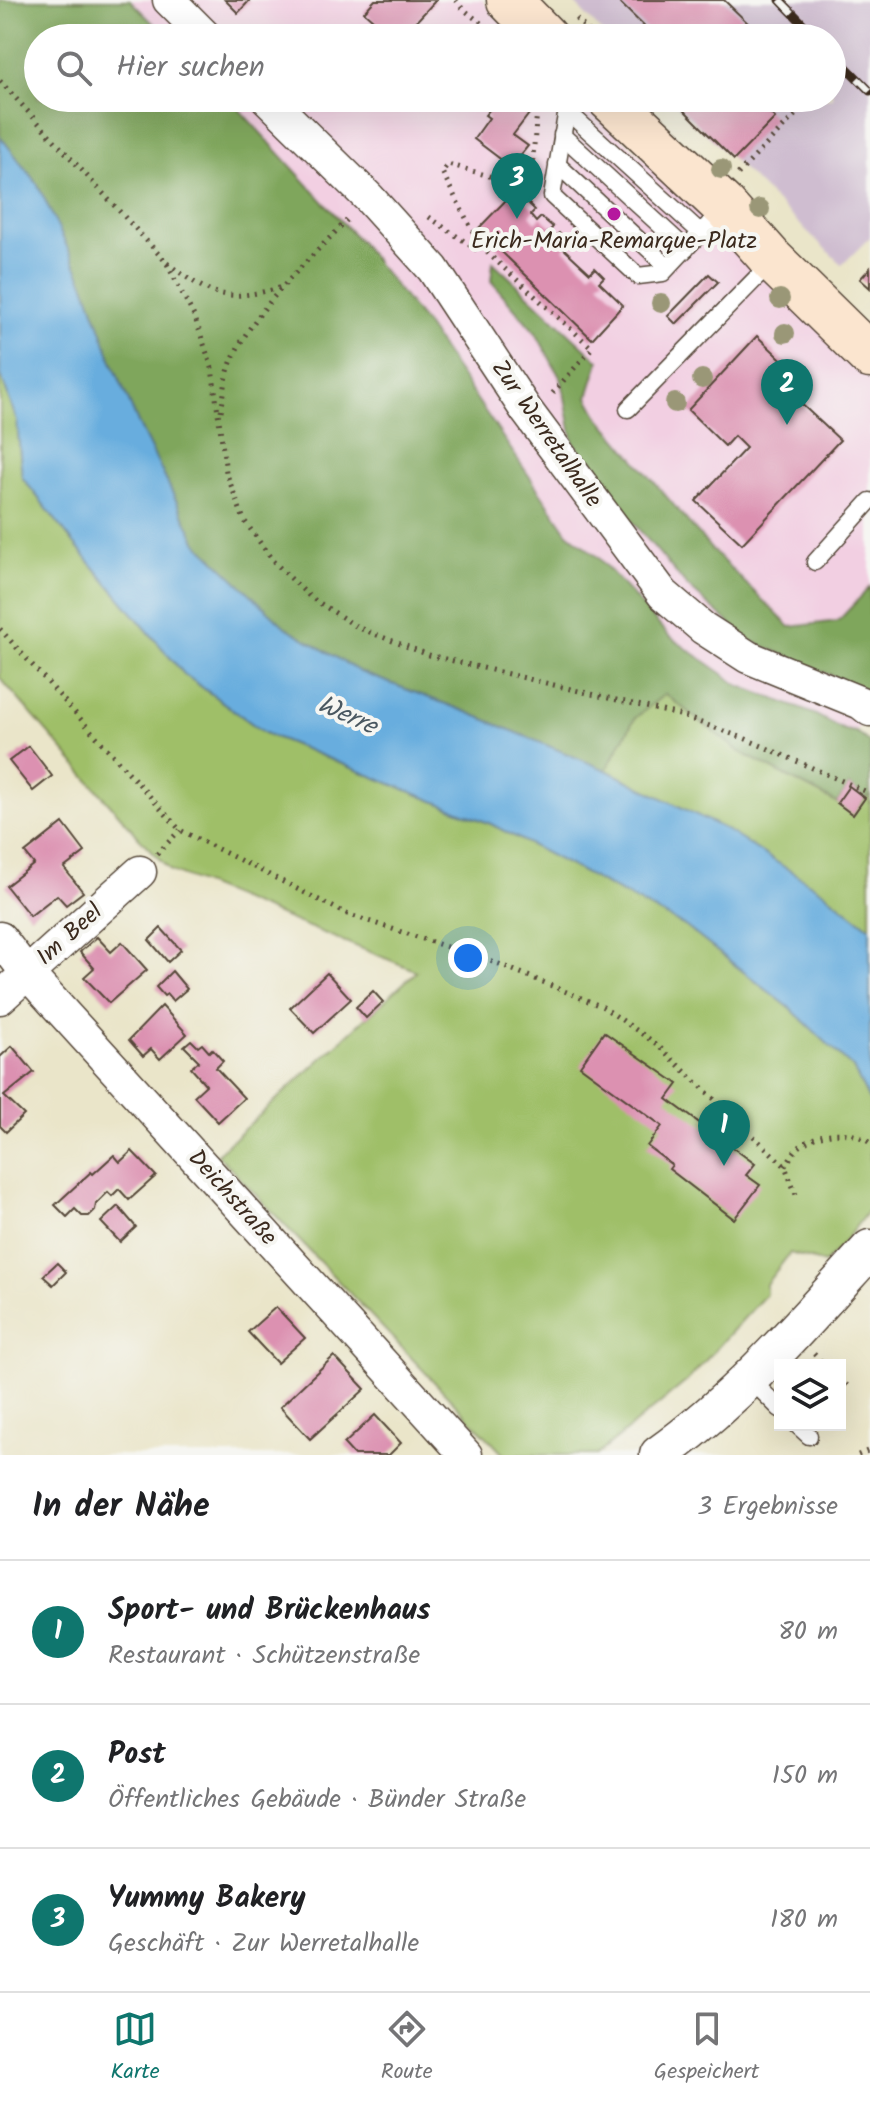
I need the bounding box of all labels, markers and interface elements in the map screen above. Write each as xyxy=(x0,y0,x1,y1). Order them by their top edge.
search box xyxy=(24,24,846,112)
text: Hier suchen xyxy=(116,44,265,92)
icon: search xyxy=(52,46,96,90)
pin: 3 xyxy=(491,153,543,219)
marker: Erich-Maria-Remarque-Platz xyxy=(605,205,623,223)
place label: Erich-Maria-Remarque-Platz xyxy=(471,222,757,261)
street label: Zur Werretalhalle xyxy=(480,352,612,516)
pin: 2 xyxy=(761,359,813,425)
water label: Werre xyxy=(311,684,385,749)
street label: Im Beel xyxy=(28,894,112,976)
your location xyxy=(448,938,488,978)
pin: 1 xyxy=(698,1100,750,1166)
street label: Deichstraße xyxy=(178,1141,286,1255)
map controls xyxy=(774,1359,846,1431)
button: layers xyxy=(774,1359,846,1431)
text: In der Nähe xyxy=(32,1480,210,1534)
text: 3 Ergebnisse xyxy=(697,1486,838,1528)
text: Sport- und Brückenhaus xyxy=(108,1587,431,1635)
text: 1 xyxy=(54,1611,62,1653)
text: 80 m xyxy=(778,1611,838,1653)
text: Restaurant · Schützenstraße xyxy=(108,1635,420,1677)
text: Post xyxy=(108,1731,166,1779)
text: 2 xyxy=(50,1755,66,1797)
text: 150 m xyxy=(772,1755,838,1797)
text: Öffentliches Gebäude · Bünder Straße xyxy=(108,1779,526,1821)
text: Yummy Bakery xyxy=(108,1875,306,1923)
text: 3 xyxy=(51,1899,65,1941)
text: 180 m xyxy=(770,1899,838,1941)
text: Geschäft · Zur Werretalhalle xyxy=(108,1923,419,1965)
tab: Karte xyxy=(111,2007,160,2090)
tab: Route xyxy=(381,2007,433,2090)
tab: Gespeichert xyxy=(654,2007,759,2090)

